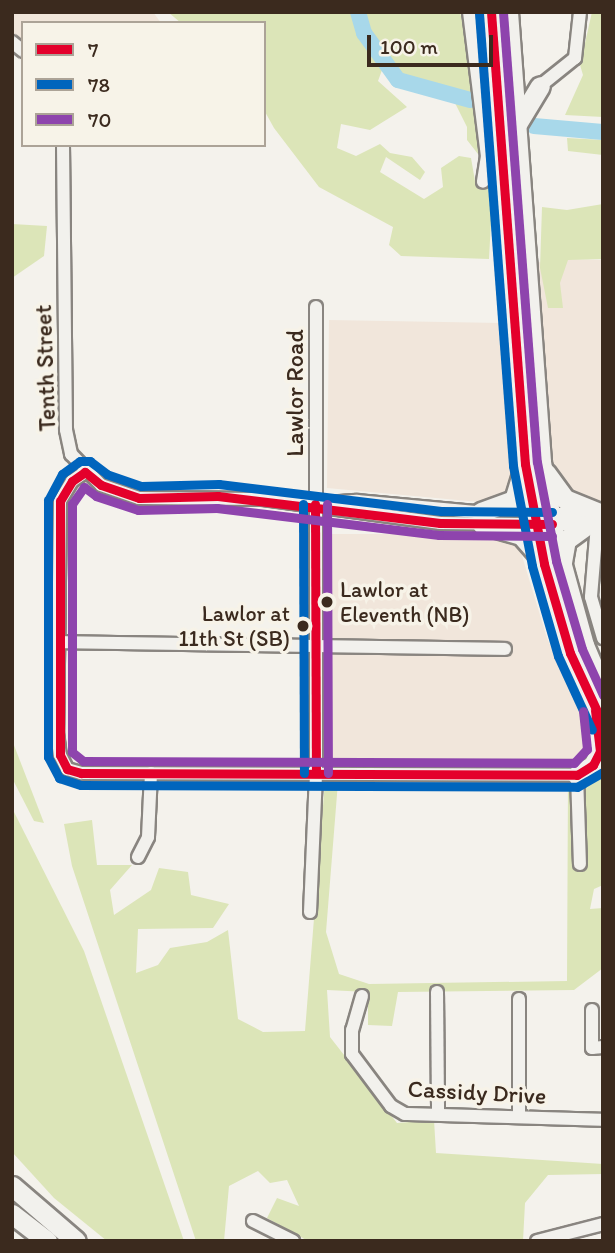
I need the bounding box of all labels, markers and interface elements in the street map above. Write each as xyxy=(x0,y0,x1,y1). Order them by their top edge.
legend xyxy=(21,21,266,147)
scale bar xyxy=(370,21,496,65)
text: 100 m xyxy=(380,34,438,59)
text: 7 xyxy=(88,37,98,62)
text: 78 xyxy=(88,72,110,97)
text: 70 xyxy=(88,107,111,132)
street label: Tenth Street xyxy=(28,304,62,432)
street label: Lawlor Road xyxy=(281,330,309,456)
place label: Lawlor at Eleventh (NB) xyxy=(340,576,470,628)
marker: Lawlor at Eleventh (NB) xyxy=(320,595,334,609)
place label: Lawlor at 11th St (SB) xyxy=(179,600,290,652)
marker: Lawlor at 11th St (SB) xyxy=(296,619,310,633)
street label: Cassidy Drive xyxy=(407,1074,547,1110)

